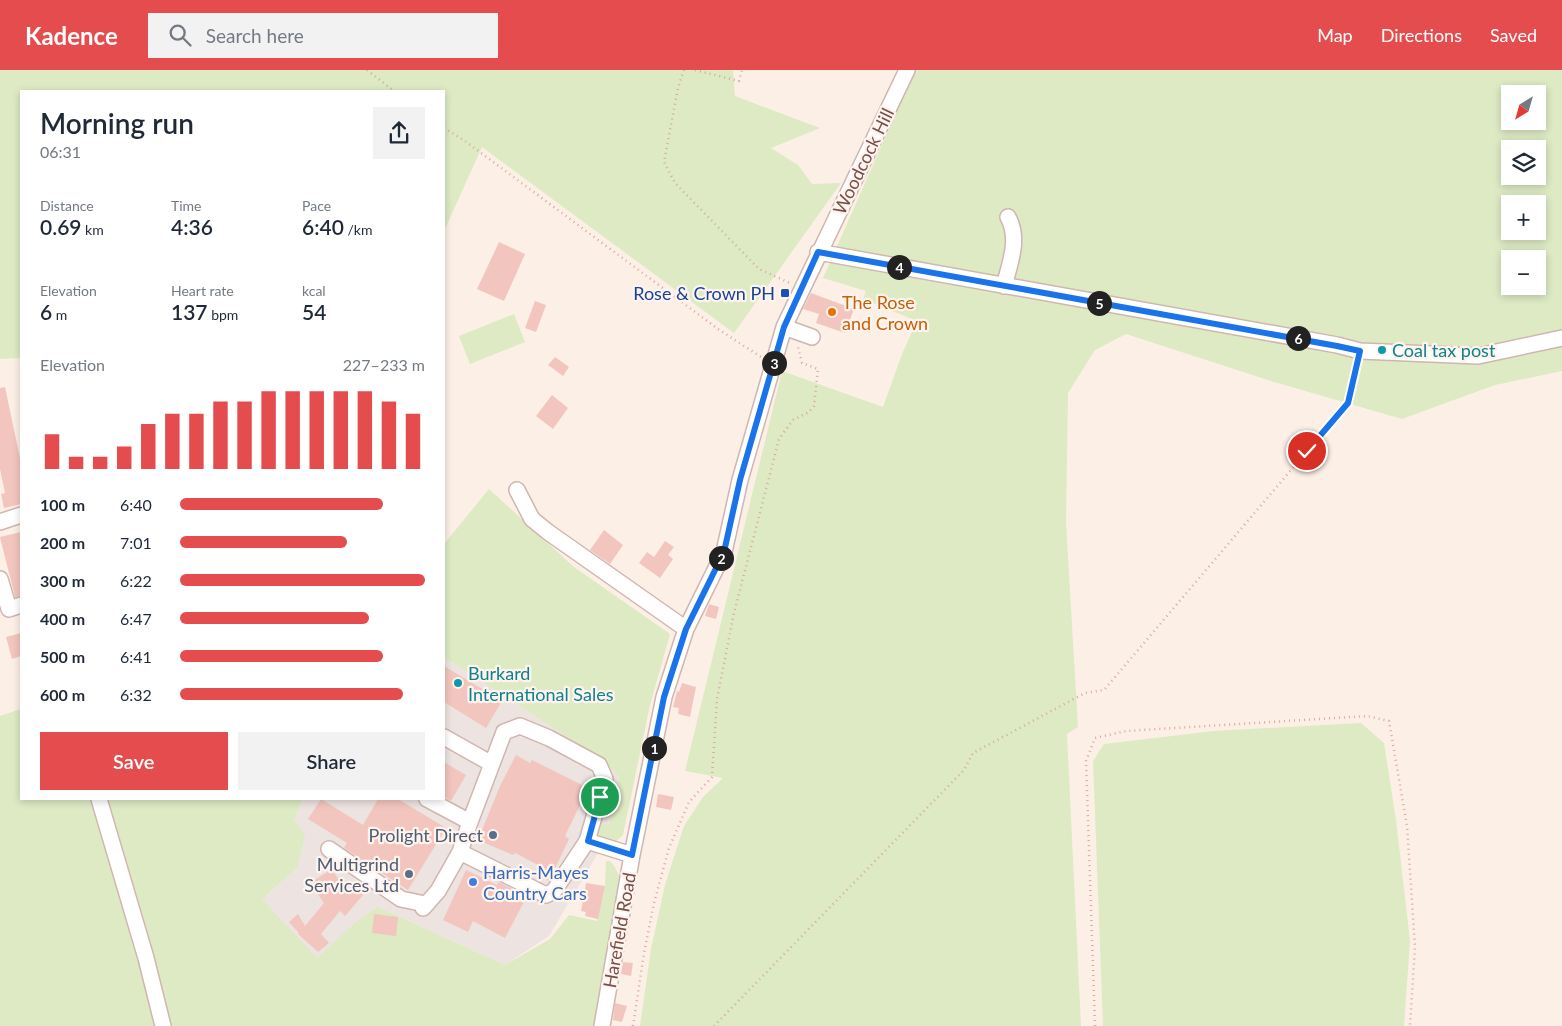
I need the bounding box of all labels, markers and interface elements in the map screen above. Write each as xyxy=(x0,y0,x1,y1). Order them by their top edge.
search box xyxy=(148,13,498,58)
text: Kadence xyxy=(25,21,118,50)
icon: search xyxy=(166,21,194,49)
text: Search here xyxy=(206,24,304,47)
text: Map xyxy=(1317,24,1353,46)
text: Directions xyxy=(1381,24,1462,46)
text: Saved xyxy=(1490,24,1537,46)
north arrow xyxy=(1501,85,1546,130)
map controls xyxy=(1501,85,1546,295)
street label: Woodcock Hill xyxy=(828,104,898,218)
text: Morning run xyxy=(40,106,194,140)
button: share xyxy=(373,107,425,159)
button: layers xyxy=(1501,140,1546,185)
text: 06:31 xyxy=(40,142,81,161)
button: + xyxy=(1501,195,1546,240)
text: Distance xyxy=(40,197,94,214)
text: Time xyxy=(171,197,202,214)
text: Pace xyxy=(302,197,331,214)
text: 0.69 xyxy=(40,214,82,239)
text: 4:36 xyxy=(171,214,213,239)
text: 6:40 xyxy=(302,214,344,239)
text: km xyxy=(82,221,104,238)
text: /km xyxy=(344,221,372,238)
button: − xyxy=(1501,250,1546,295)
pin: 4 xyxy=(886,254,912,280)
text: 4 xyxy=(895,259,904,276)
text: Elevation xyxy=(40,282,97,299)
text: Heart rate xyxy=(171,282,234,299)
text: kcal xyxy=(302,282,326,299)
place label: Rose & Crown PH xyxy=(633,282,775,304)
marker: Rose & Crown PH xyxy=(779,287,791,299)
pin: 5 xyxy=(1086,290,1112,316)
place label: The Rose and Crown xyxy=(842,291,928,334)
text: 5 xyxy=(1095,295,1104,312)
text: 6 xyxy=(40,299,52,324)
text: 137 xyxy=(171,299,208,324)
text: 54 xyxy=(302,299,326,324)
text: m xyxy=(52,306,67,323)
text: bpm xyxy=(208,306,238,323)
marker: The Rose and Crown xyxy=(826,306,838,318)
pin: 6 xyxy=(1286,326,1310,350)
text: 6 xyxy=(1294,330,1303,347)
place label: Coal tax post xyxy=(1392,339,1496,361)
marker: Coal tax post xyxy=(1376,344,1388,356)
pin: 3 xyxy=(762,350,786,376)
text: Elevation xyxy=(40,355,105,374)
text: 227–233 m xyxy=(343,355,425,374)
text: 3 xyxy=(770,355,779,372)
pin xyxy=(1286,430,1328,472)
icon: check xyxy=(1293,437,1321,465)
text: 100 m xyxy=(40,495,85,514)
text: 6:40 xyxy=(120,495,152,514)
text: 200 m xyxy=(40,533,85,552)
text: 7:01 xyxy=(120,533,152,552)
pin: 2 xyxy=(708,546,734,570)
text: 2 xyxy=(717,550,726,567)
text: 300 m xyxy=(40,571,85,590)
text: 6:22 xyxy=(120,571,152,590)
text: 400 m xyxy=(40,609,85,628)
text: 6:47 xyxy=(120,609,152,628)
text: 500 m xyxy=(40,647,85,666)
text: 6:41 xyxy=(120,647,152,666)
place label: Burkard International Sales xyxy=(468,662,614,705)
marker: Burkard International Sales xyxy=(452,677,464,689)
text: 600 m xyxy=(40,685,85,704)
text: 6:32 xyxy=(120,685,152,704)
button: Save xyxy=(40,732,228,790)
button: Share xyxy=(238,732,425,790)
pin: 1 xyxy=(642,736,666,760)
text: 1 xyxy=(650,740,659,757)
pin xyxy=(579,776,621,818)
icon: arrive xyxy=(586,783,614,811)
place label: Prolight Direct xyxy=(369,824,484,846)
marker: Prolight Direct xyxy=(487,829,499,841)
place label: Multigrind Services Ltd xyxy=(304,853,399,896)
place label: Harris-Mayes Country Cars xyxy=(483,861,589,904)
marker: Multigrind Services Ltd xyxy=(403,868,415,880)
street label: Harefield Road xyxy=(598,871,640,989)
marker: Harris-Mayes Country Cars xyxy=(467,876,479,888)

